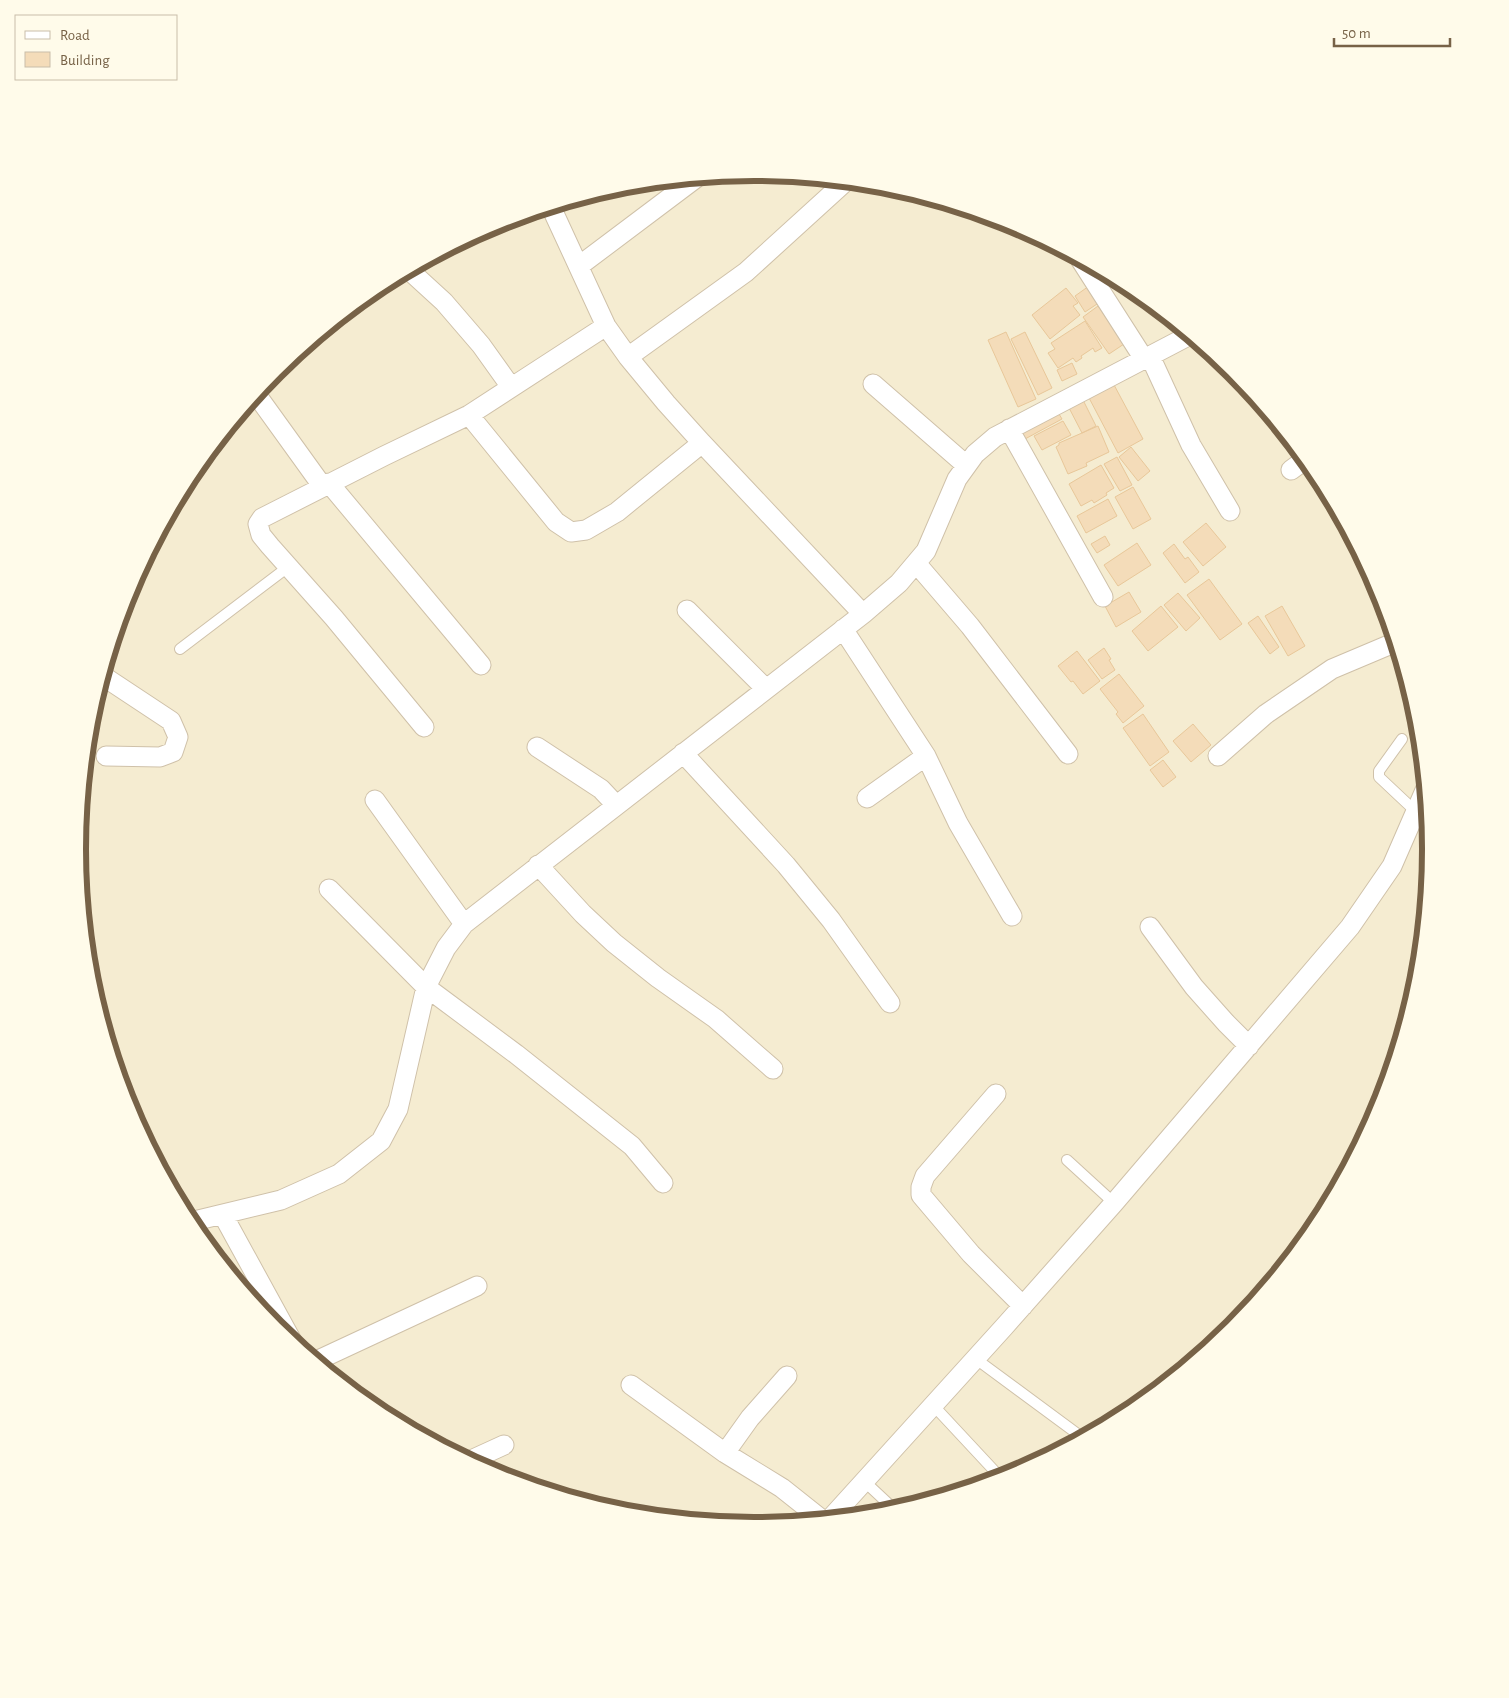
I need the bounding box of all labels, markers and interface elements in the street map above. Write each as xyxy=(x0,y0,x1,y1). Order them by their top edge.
legend xyxy=(15,15,178,80)
scale bar xyxy=(1334,15,1450,47)
text: 50 m xyxy=(1342,26,1371,41)
text: Road xyxy=(60,28,90,43)
text: Building xyxy=(60,53,110,68)

